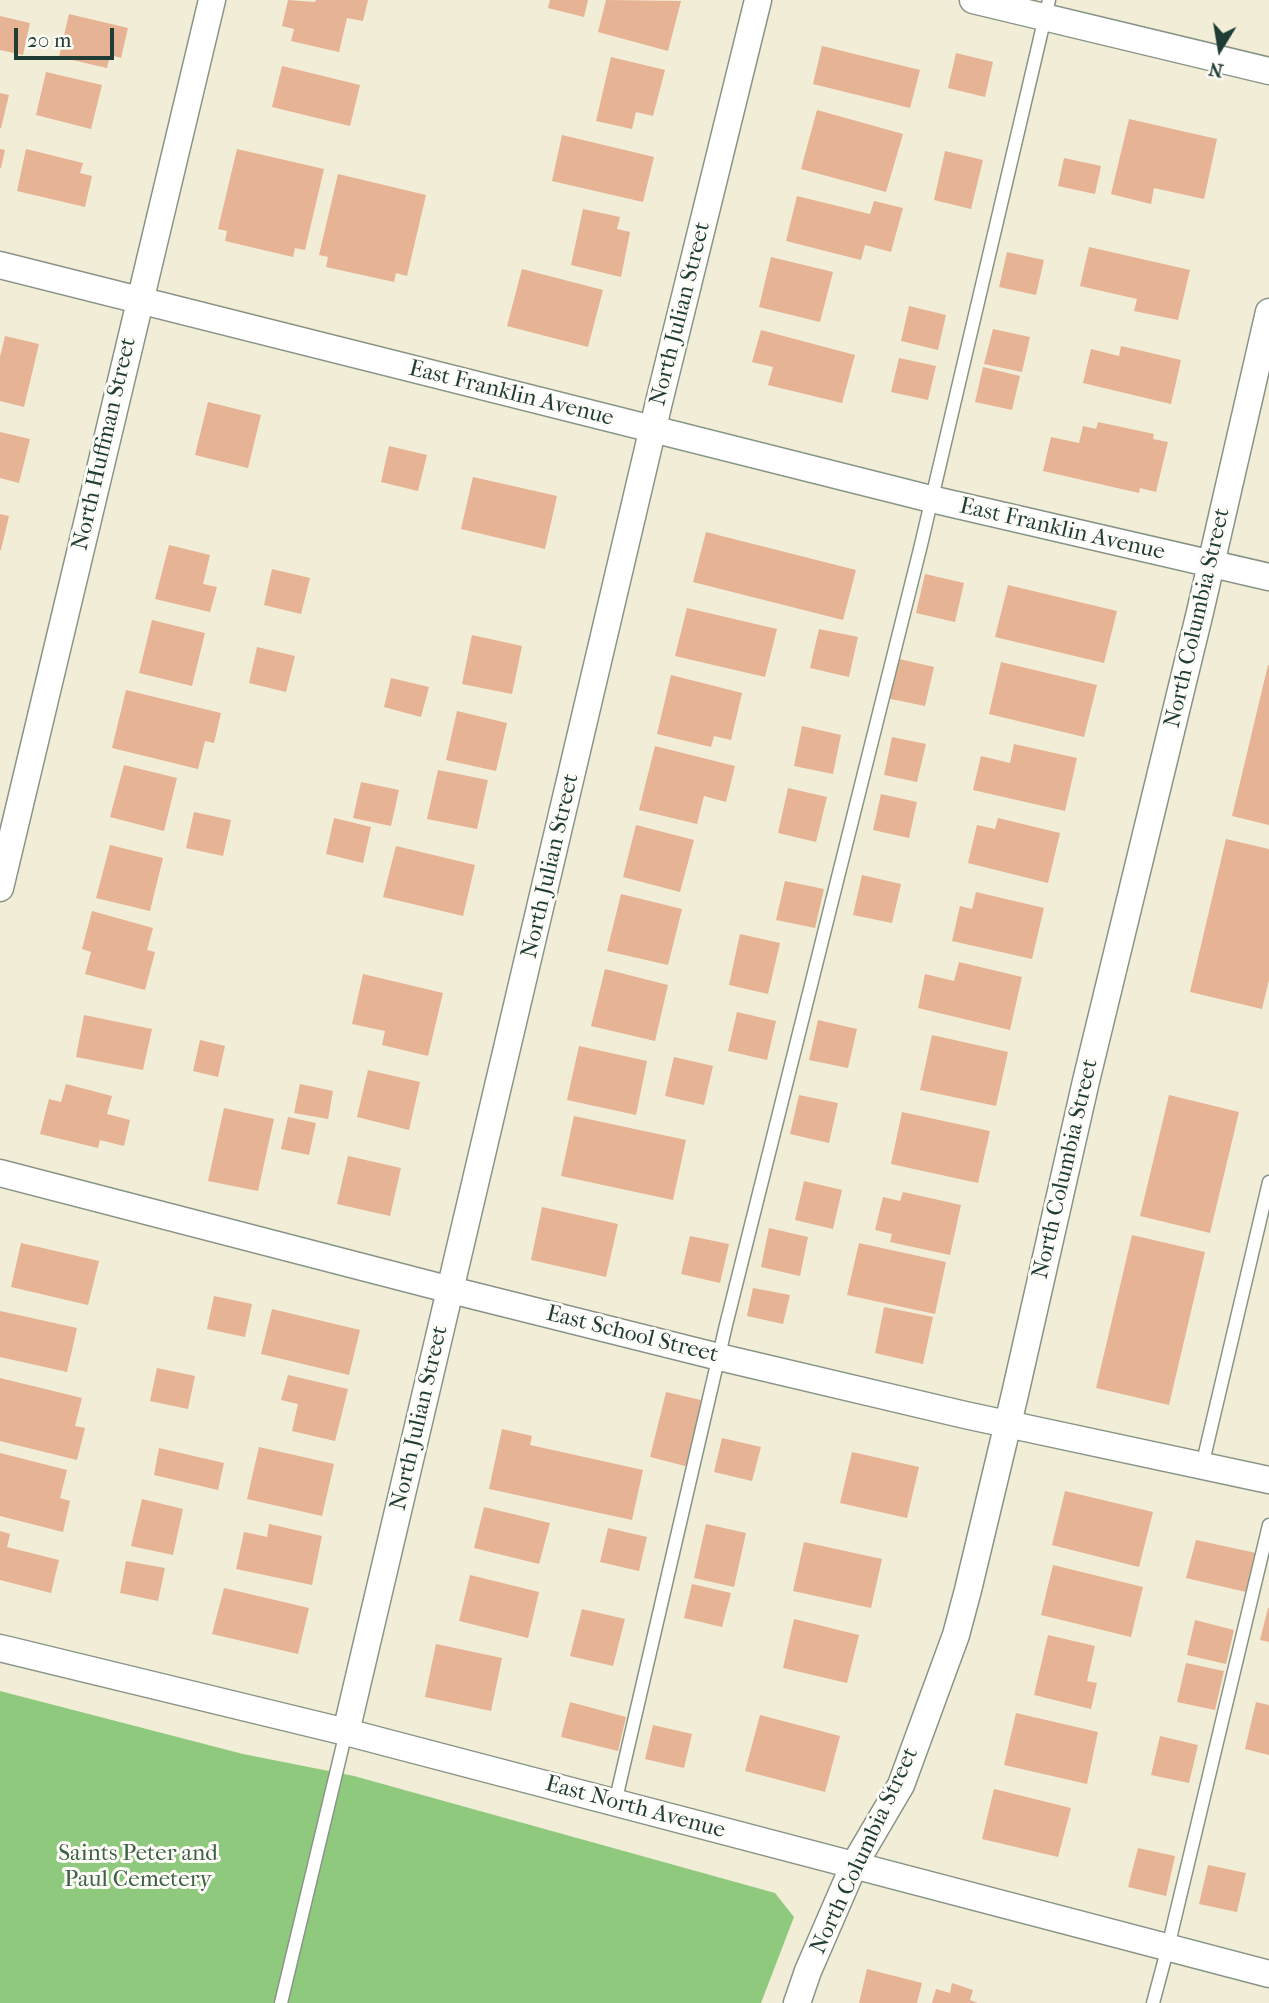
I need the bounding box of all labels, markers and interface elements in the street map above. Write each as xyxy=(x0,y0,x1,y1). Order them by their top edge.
scale bar xyxy=(18,14,117,58)
north arrow xyxy=(1185,14,1255,84)
text: 20 m xyxy=(27,28,71,52)
text: N xyxy=(1207,57,1225,82)
street label: North Julian Street xyxy=(645,219,717,409)
street label: North Huffman Street xyxy=(67,335,143,553)
street label: East Franklin Avenue xyxy=(406,355,616,433)
street label: East Franklin Avenue xyxy=(957,493,1167,567)
street label: North Columbia Street xyxy=(1159,505,1237,731)
street label: North Julian Street xyxy=(516,771,586,961)
street label: North Columbia Street xyxy=(1027,1056,1105,1282)
street label: East School Street xyxy=(543,1300,721,1370)
street label: North Julian Street xyxy=(385,1323,455,1513)
street label: North Columbia Street xyxy=(805,1743,925,1959)
street label: East North Avenue xyxy=(542,1771,728,1845)
park label: Saints Peter and Paul Cemetery xyxy=(58,1840,218,1894)

